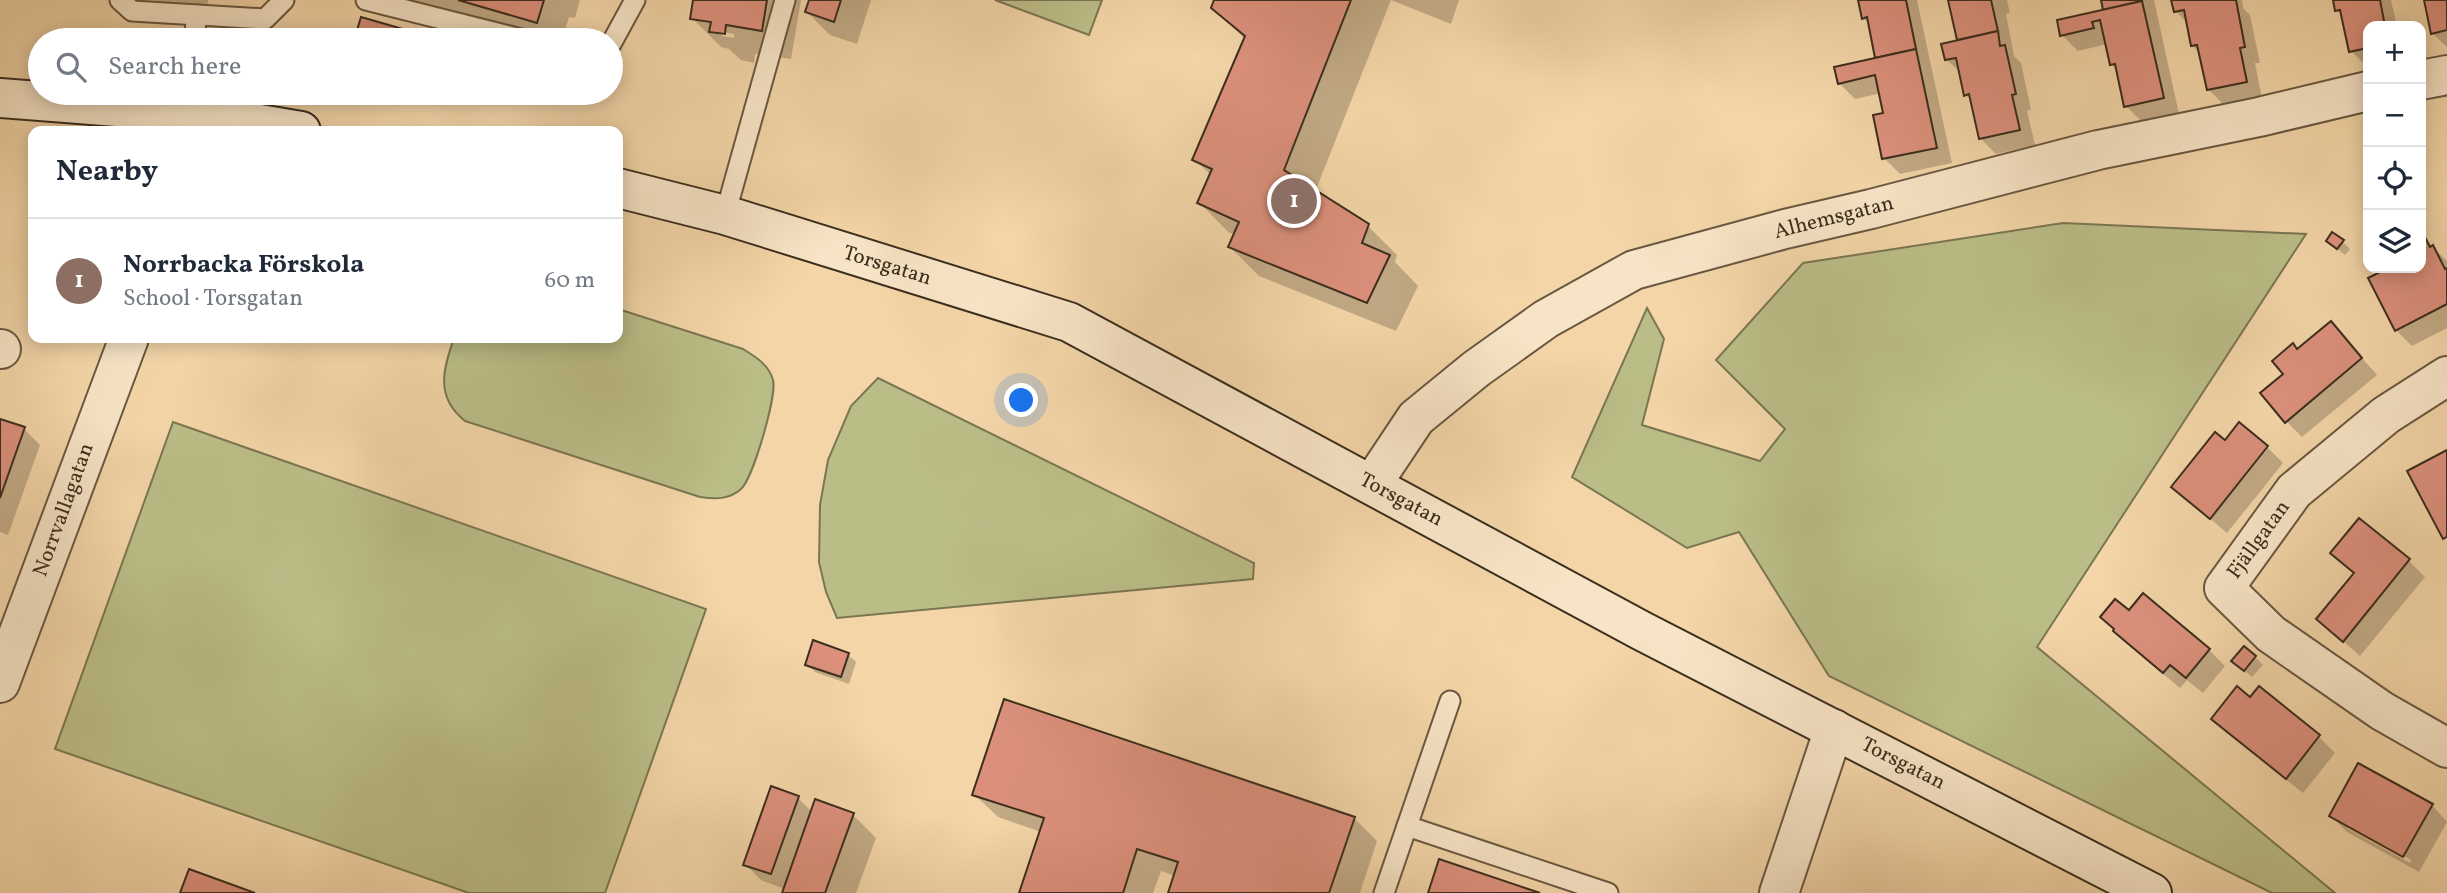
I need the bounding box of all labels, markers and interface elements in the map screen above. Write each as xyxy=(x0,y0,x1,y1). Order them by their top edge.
map controls xyxy=(2363,21,2426,273)
button: + xyxy=(2363,21,2426,84)
search box xyxy=(28,28,623,105)
icon: search xyxy=(52,48,90,86)
text: Search here xyxy=(108,49,241,85)
button: − xyxy=(2363,84,2426,147)
button: locate xyxy=(2363,147,2426,210)
text: Nearby xyxy=(56,151,158,193)
pin: 1 xyxy=(1271,175,1317,227)
street label: Alhemsgatan xyxy=(1771,189,1897,247)
button: layers xyxy=(2363,210,2426,273)
street label: Torsgatan xyxy=(839,239,935,293)
text: Norrbacka Förskola xyxy=(123,247,364,283)
text: 1 xyxy=(74,265,84,297)
text: 60 m xyxy=(545,265,595,297)
text: School · Torsgatan xyxy=(123,283,303,315)
your location xyxy=(1004,383,1038,417)
street label: Norrvallagatan xyxy=(26,439,102,581)
street label: Torsgatan xyxy=(1354,466,1448,534)
street label: Fjällgatan xyxy=(2220,495,2298,585)
street label: Torsgatan xyxy=(1856,730,1950,798)

